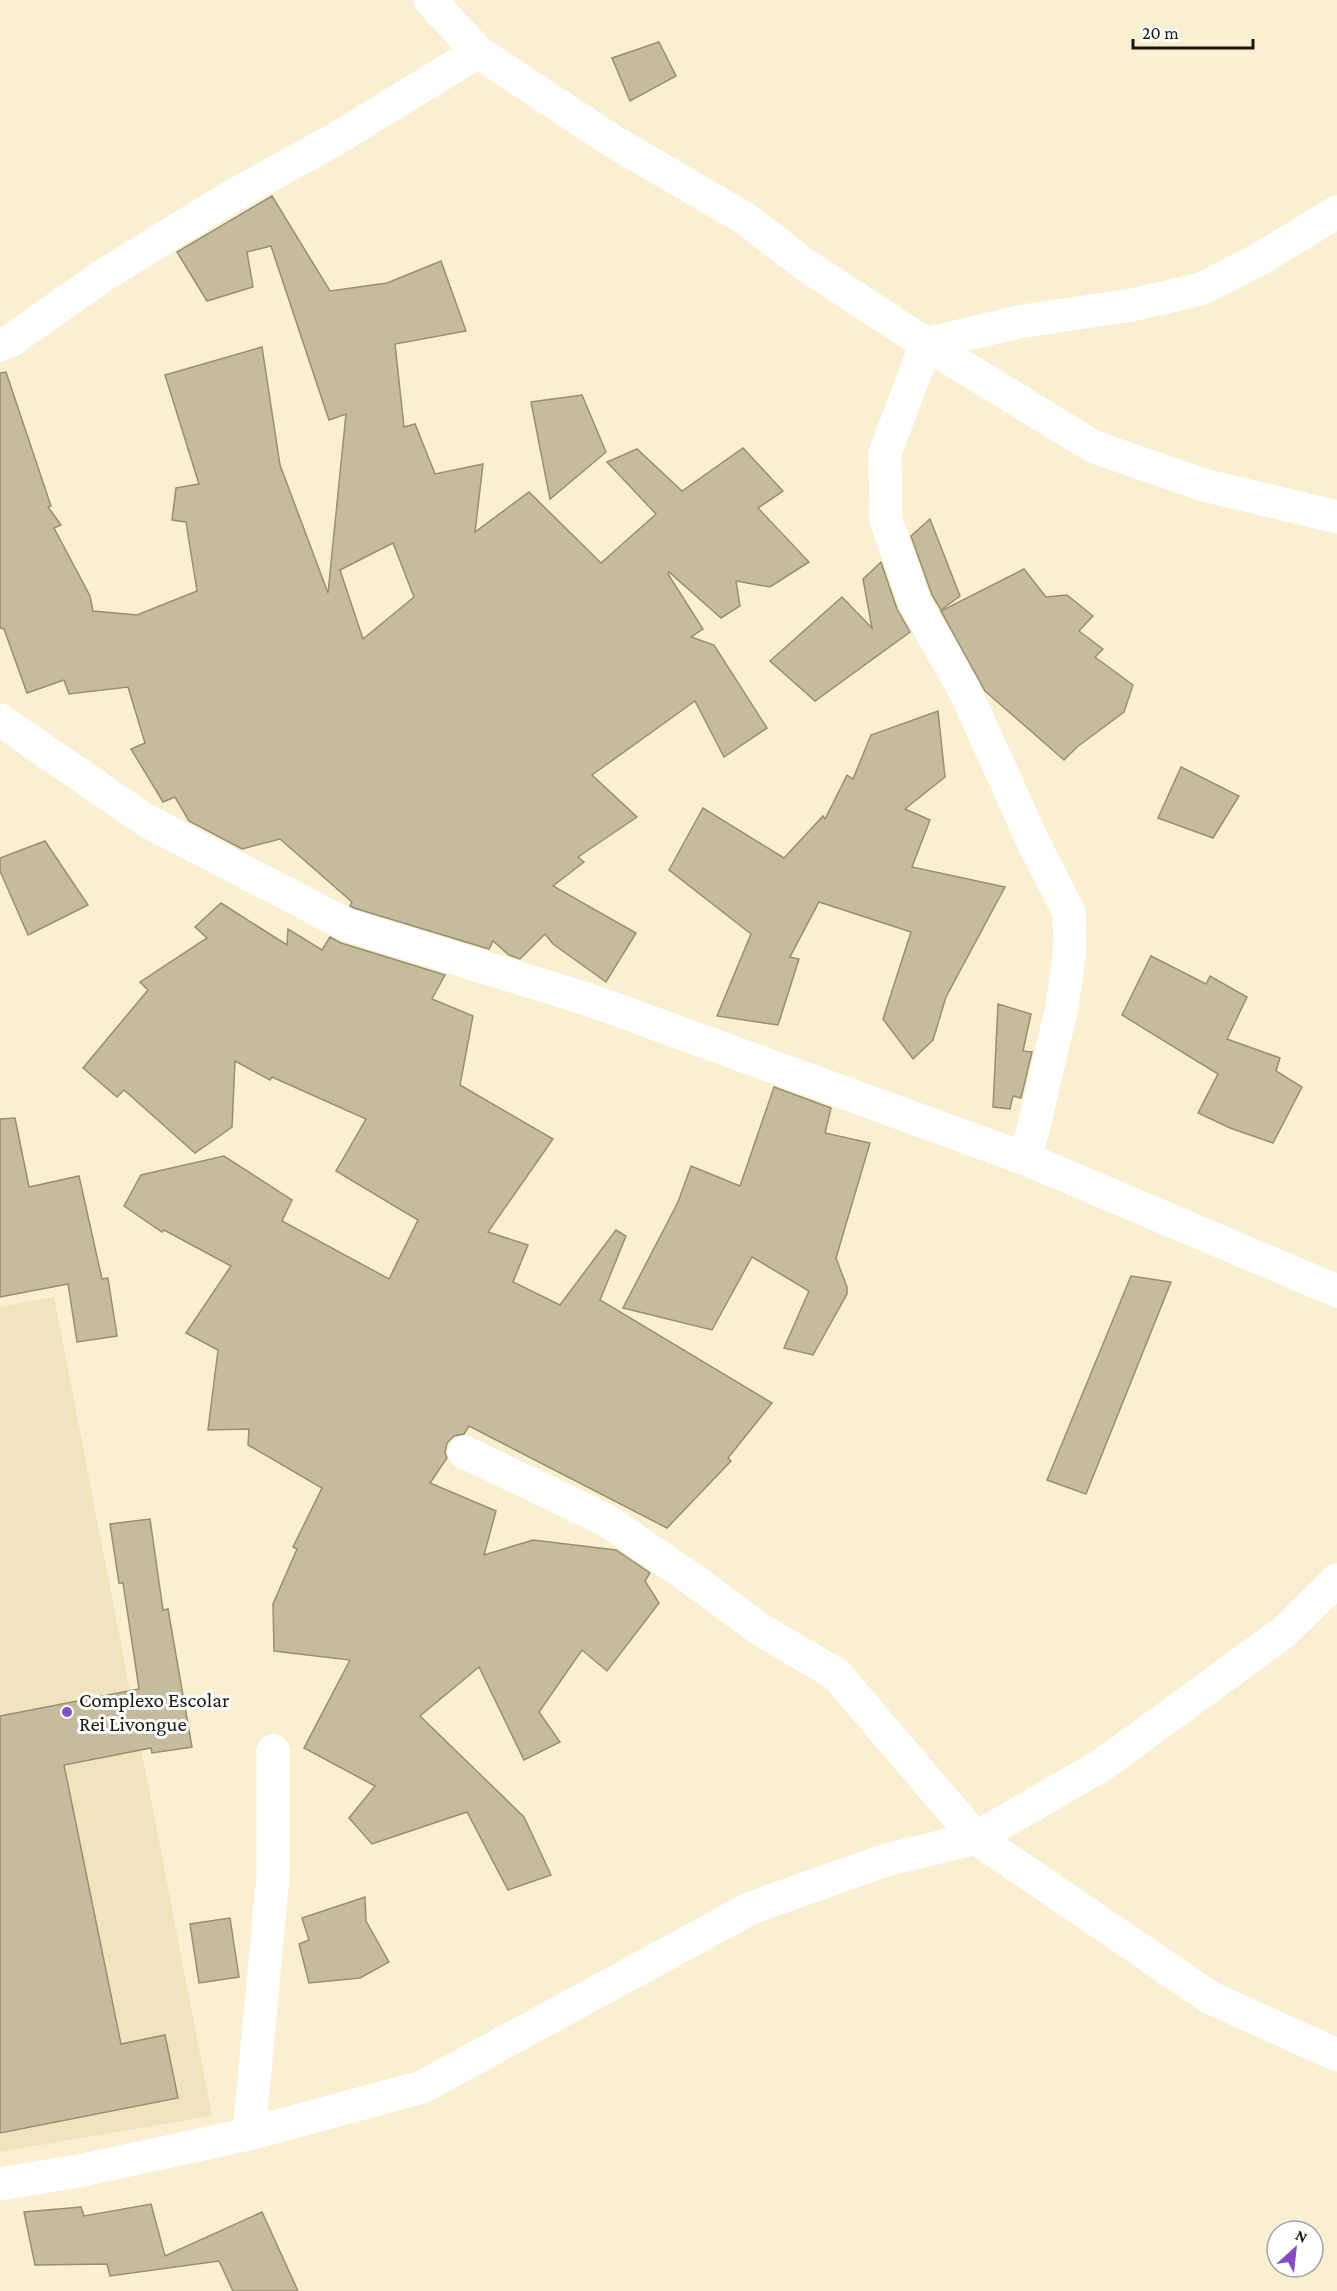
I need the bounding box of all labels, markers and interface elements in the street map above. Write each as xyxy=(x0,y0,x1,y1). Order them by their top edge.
scale bar xyxy=(1133,12,1253,50)
text: 20 m xyxy=(1142,23,1179,43)
place label: Complexo Escolar Rei Livongue xyxy=(79,1688,230,1736)
marker: Complexo Escolar Rei Livongue xyxy=(60,1705,74,1719)
north arrow xyxy=(1265,2219,1325,2279)
text: N xyxy=(1293,2226,1310,2246)

